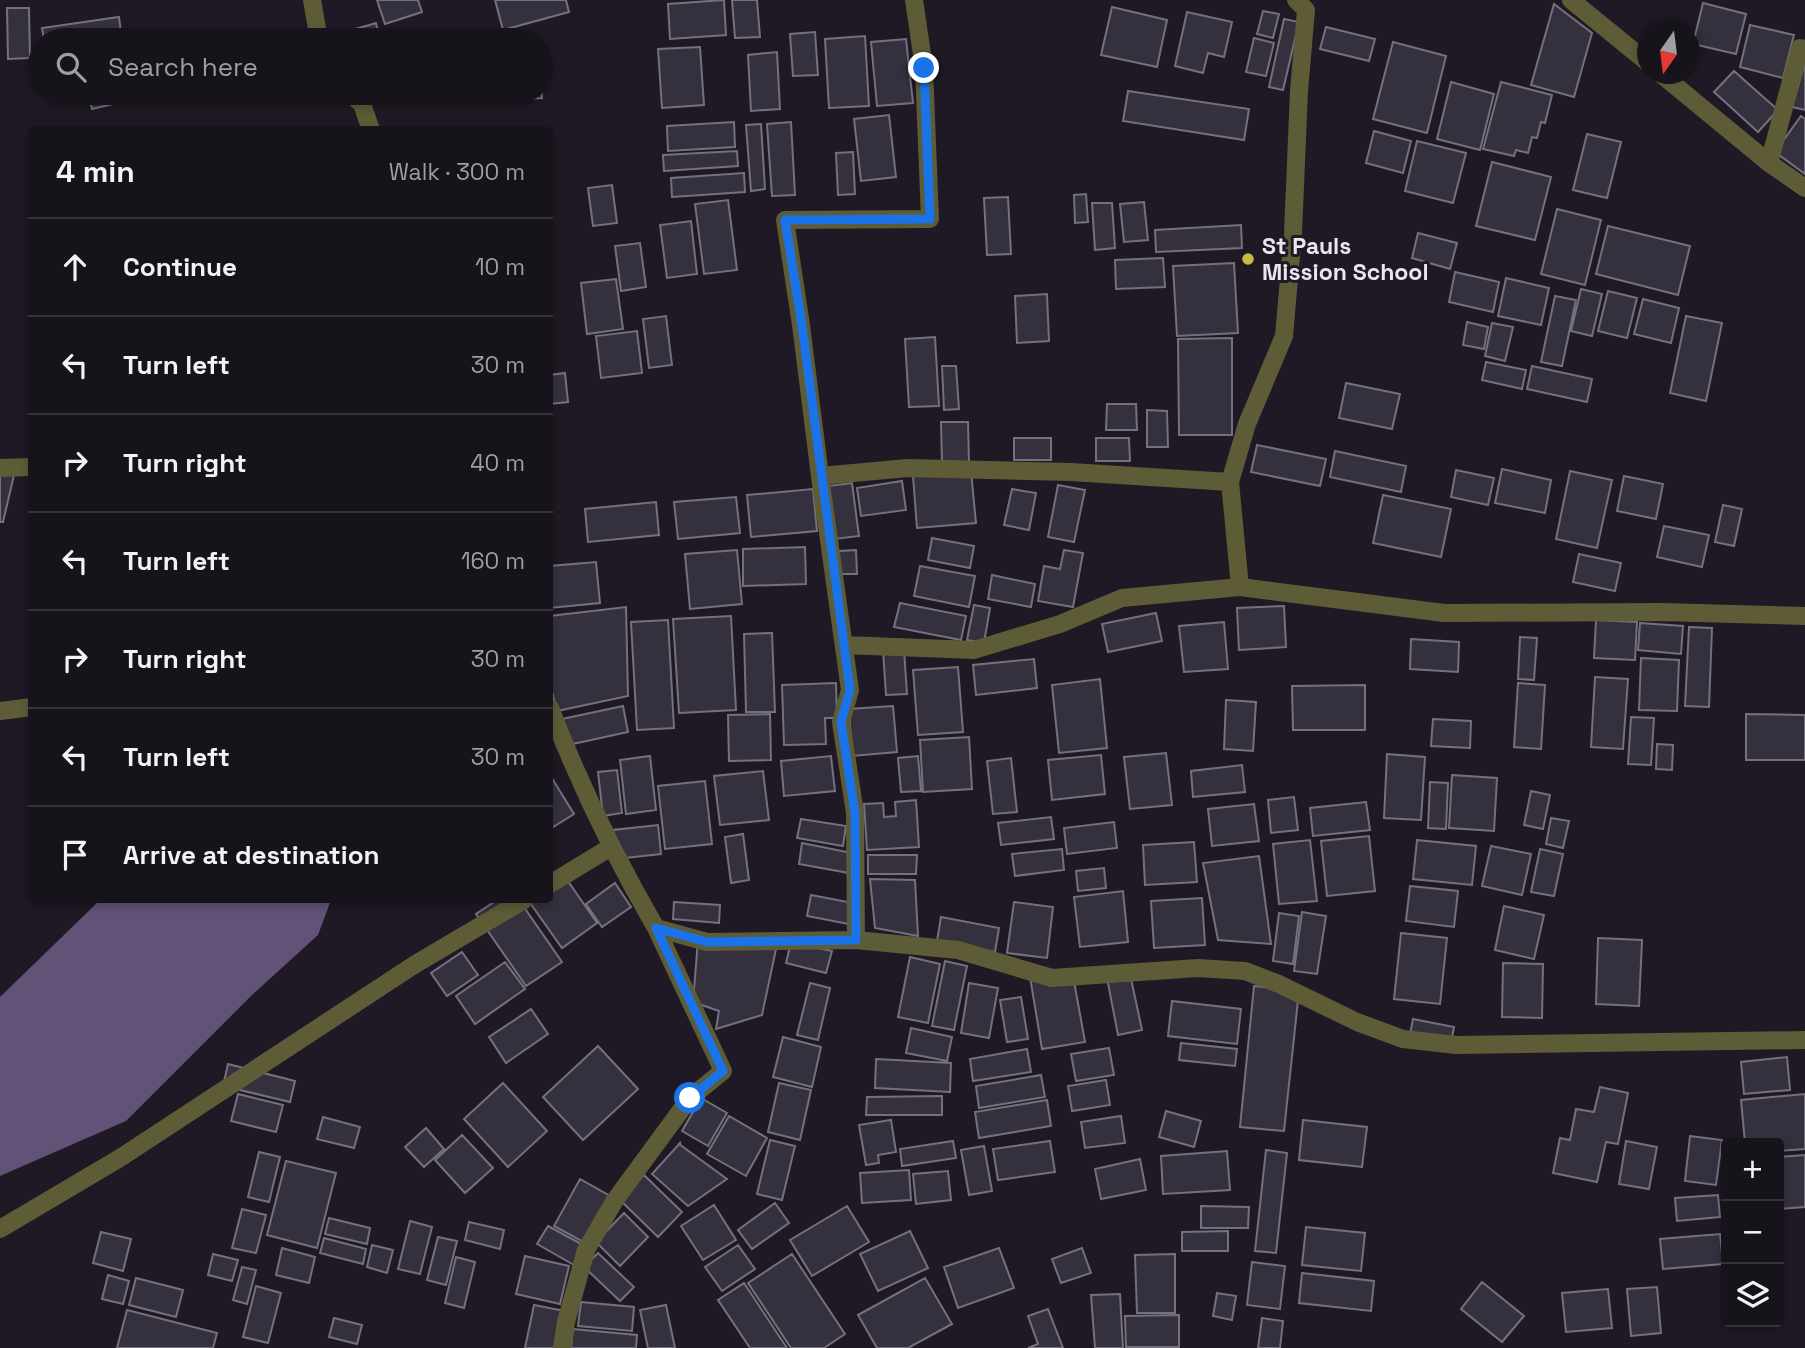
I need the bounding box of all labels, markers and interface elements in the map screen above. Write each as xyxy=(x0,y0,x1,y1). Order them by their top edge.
north arrow xyxy=(1637,21,1700,84)
search box xyxy=(28,28,553,105)
icon: search xyxy=(52,48,90,86)
text: Search here xyxy=(108,50,258,84)
route end xyxy=(908,52,939,83)
text: 4 min xyxy=(56,152,135,191)
text: Walk · 300 m xyxy=(389,157,525,187)
place label: St Pauls Mission School xyxy=(1262,231,1429,287)
icon: ahead xyxy=(56,248,94,286)
text: Continue xyxy=(123,250,237,284)
marker: St Pauls Mission School xyxy=(1240,251,1256,267)
text: 10 m xyxy=(475,252,525,282)
icon: left xyxy=(56,346,94,384)
text: Turn left xyxy=(123,348,230,382)
text: 30 m xyxy=(471,350,525,380)
icon: right xyxy=(56,444,94,482)
text: Turn right xyxy=(123,446,247,480)
text: 40 m xyxy=(470,448,525,478)
icon: left xyxy=(56,542,94,580)
text: Turn left xyxy=(123,544,230,578)
text: 160 m xyxy=(461,546,525,576)
icon: right xyxy=(56,640,94,678)
text: Turn right xyxy=(123,642,247,676)
text: 30 m xyxy=(471,644,525,674)
icon: left xyxy=(56,738,94,776)
text: Turn left xyxy=(123,740,230,774)
text: 30 m xyxy=(471,742,525,772)
icon: arrive xyxy=(56,836,94,874)
text: Arrive at destination xyxy=(123,838,380,872)
route start xyxy=(674,1082,705,1113)
map controls xyxy=(1721,1138,1784,1327)
button: + xyxy=(1721,1138,1784,1201)
button: − xyxy=(1721,1201,1784,1264)
button: layers xyxy=(1721,1264,1784,1327)

